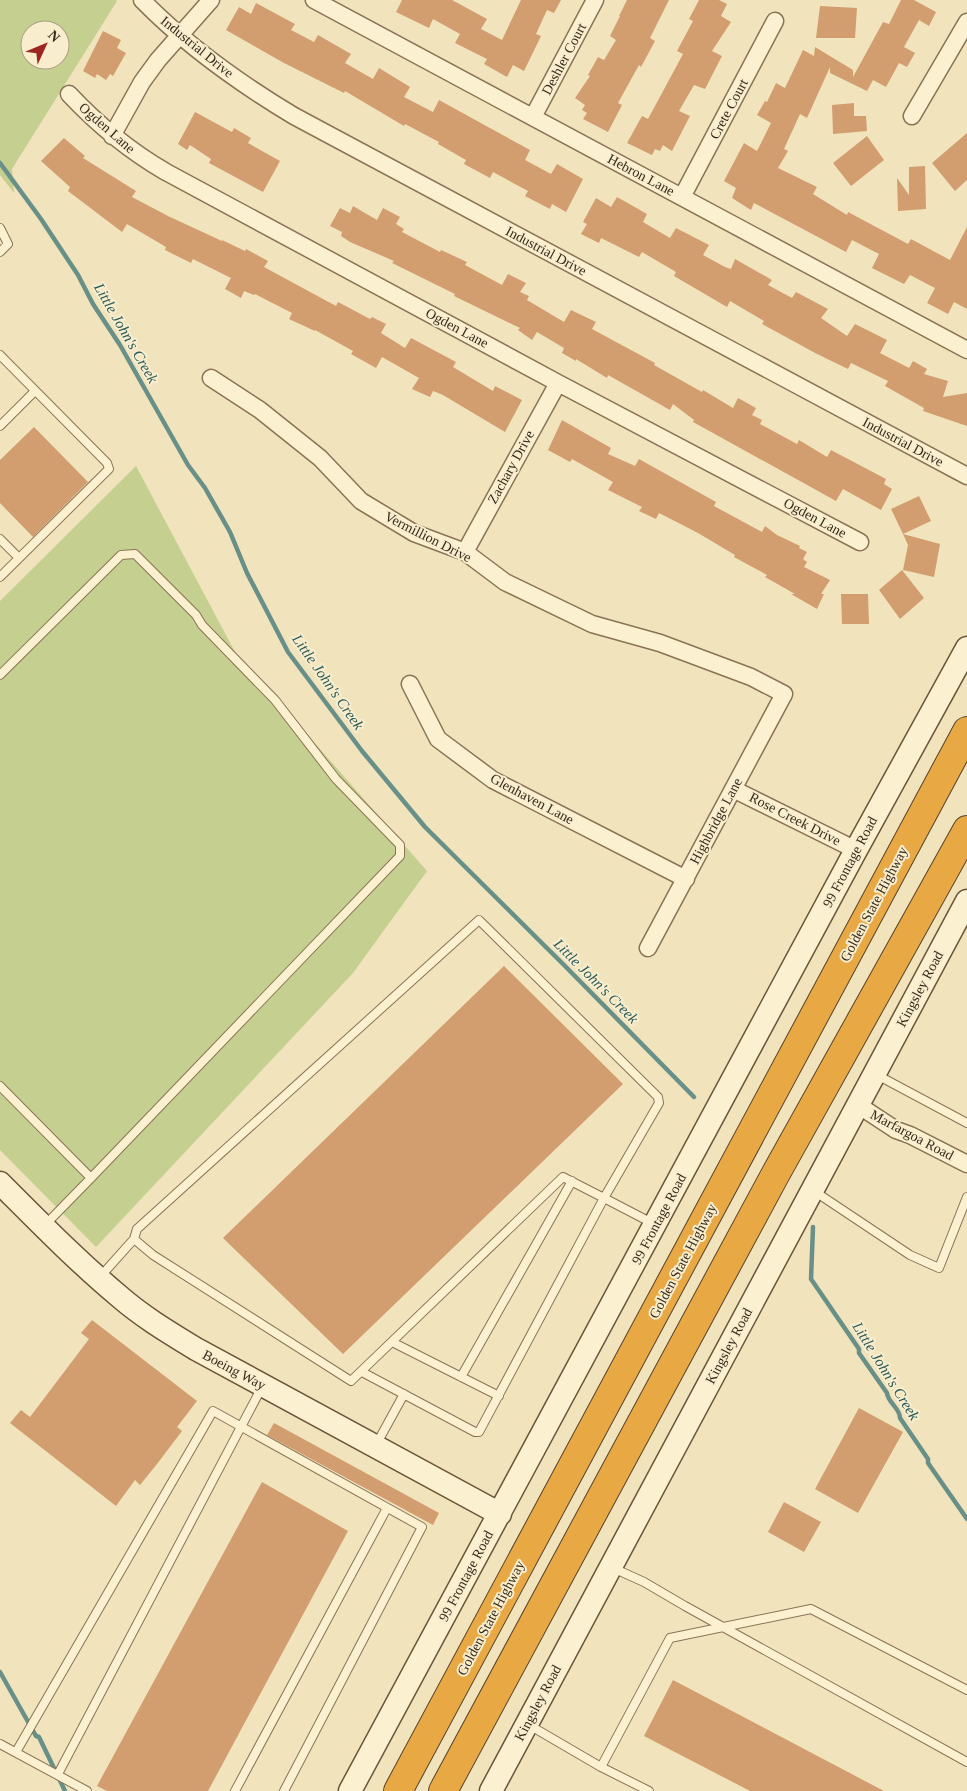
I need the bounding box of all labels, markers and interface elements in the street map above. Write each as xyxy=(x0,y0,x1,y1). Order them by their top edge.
street label: Industrial Drive xyxy=(158,13,236,81)
north arrow xyxy=(20,20,70,70)
street label: Deshler Court xyxy=(539,21,589,97)
text: N xyxy=(45,27,63,45)
street label: Crete Court xyxy=(707,76,751,142)
street label: Ogden Lane xyxy=(76,100,138,156)
street label: Hebron Lane xyxy=(605,151,677,199)
street label: Industrial Drive xyxy=(503,223,589,279)
water label: Little John's Creek xyxy=(90,279,161,386)
street label: Ogden Lane xyxy=(423,305,491,351)
street label: Industrial Drive xyxy=(860,414,946,470)
street label: Zachary Drive xyxy=(485,428,537,506)
street label: Ogden Lane xyxy=(781,495,849,541)
street label: Vermillion Drive xyxy=(382,509,474,565)
water label: Little John's Creek xyxy=(289,630,367,733)
street label: Glenhaven Lane xyxy=(488,771,576,827)
street label: Highbridge Lane xyxy=(687,775,745,867)
street label: Rose Creek Drive xyxy=(747,790,843,848)
street label: 99 Frontage Road xyxy=(820,814,880,910)
street label: Golden State Highway xyxy=(837,844,911,964)
water label: Little John's Creek xyxy=(550,935,642,1027)
street label: Kingsley Road xyxy=(894,949,946,1029)
street label: Marfargoa Road xyxy=(868,1107,956,1163)
street label: 99 Frontage Road xyxy=(629,1171,689,1267)
street label: Golden State Highway xyxy=(646,1201,720,1321)
street label: Kingsley Road xyxy=(703,1306,755,1386)
water label: Little John's Creek xyxy=(849,1318,923,1423)
street label: Boeing Way xyxy=(200,1347,268,1393)
street label: 99 Frontage Road xyxy=(436,1528,496,1624)
street label: Golden State Highway xyxy=(454,1558,528,1678)
street label: Kingsley Road xyxy=(512,1663,564,1743)

